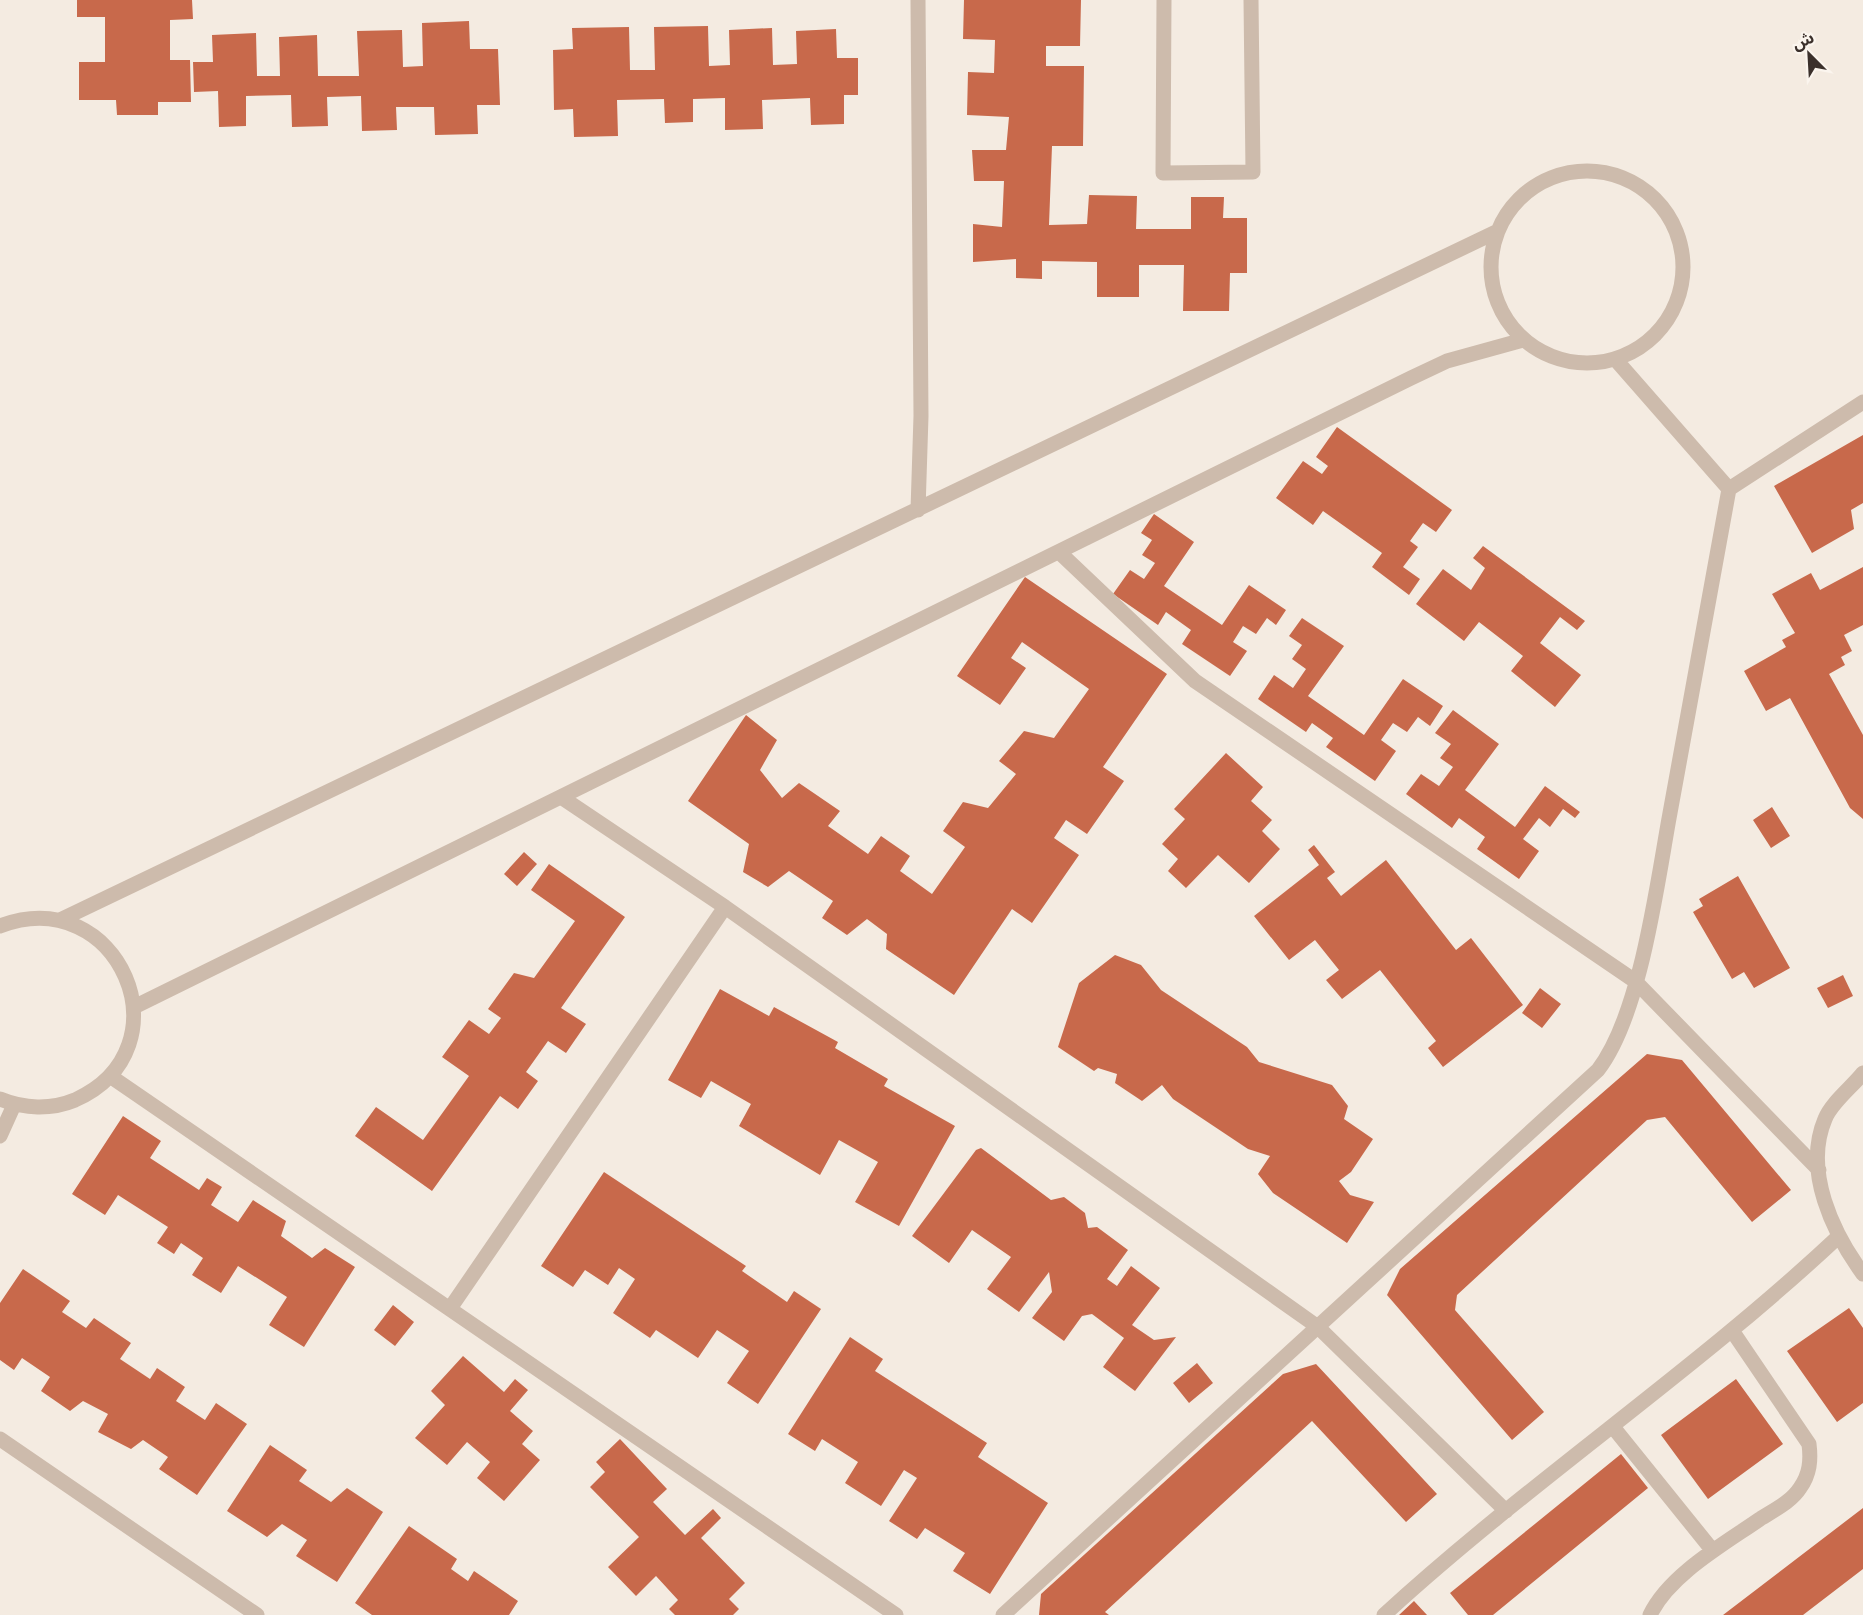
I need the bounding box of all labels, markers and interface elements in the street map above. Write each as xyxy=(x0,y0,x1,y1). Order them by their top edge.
north arrow xyxy=(1779,24,1839,84)
text: ش xyxy=(1789,28,1817,54)

